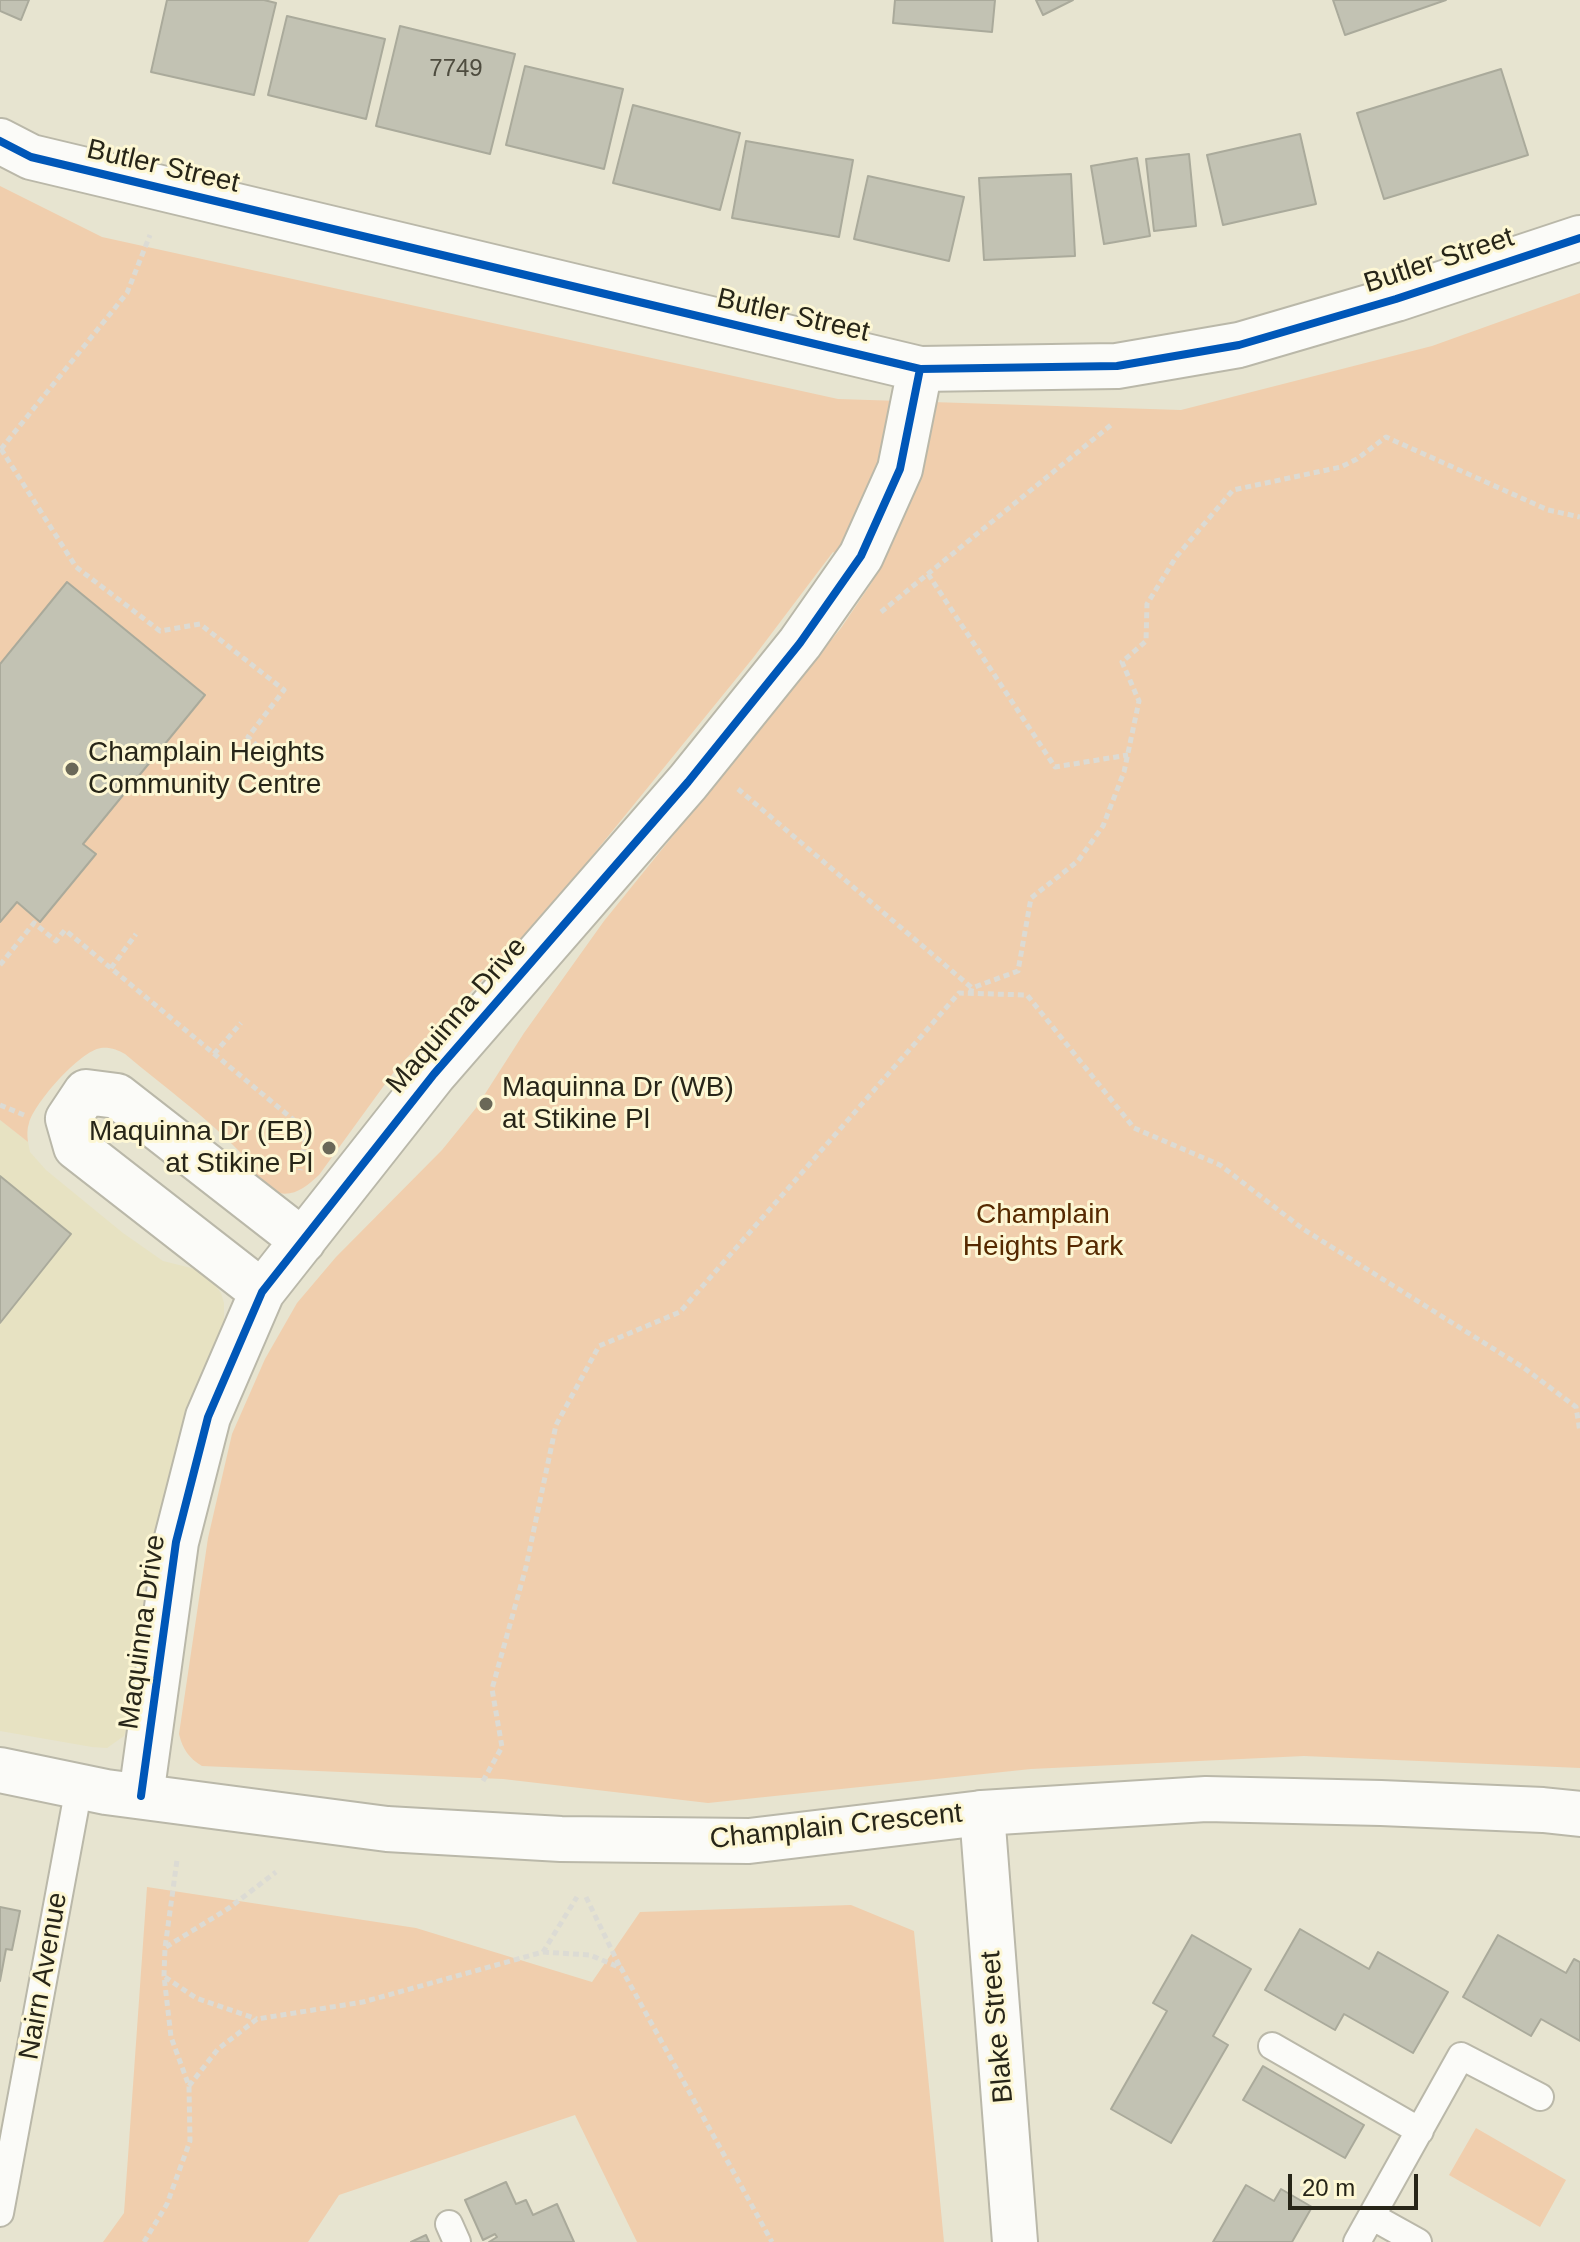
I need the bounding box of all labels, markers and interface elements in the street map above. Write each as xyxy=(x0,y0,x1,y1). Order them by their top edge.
house number: 7749 xyxy=(429,55,483,83)
street label: Butler Street xyxy=(83,133,243,201)
street label: Butler Street xyxy=(1360,221,1518,301)
street label: Butler Street xyxy=(713,282,873,350)
place label: Champlain Heights Community Centre xyxy=(88,736,325,802)
marker: Champlain Heights Community Centre xyxy=(63,760,81,778)
street label: Maquinna Drive xyxy=(380,931,534,1101)
place label: Maquinna Dr (WB) at Stikine Pl xyxy=(502,1071,734,1137)
marker: Maquinna Dr (WB) at Stikine Pl xyxy=(477,1095,495,1113)
place label: Maquinna Dr (EB) at Stikine Pl xyxy=(89,1115,313,1181)
marker: Maquinna Dr (EB) at Stikine Pl xyxy=(320,1139,338,1157)
park label: Champlain Heights Park xyxy=(963,1198,1123,1264)
street label: Maquinna Drive xyxy=(113,1533,173,1731)
street label: Champlain Crescent xyxy=(708,1797,964,1857)
street label: Nairn Avenue xyxy=(13,1890,75,2062)
street label: Blake Street xyxy=(975,1950,1021,2104)
scale bar xyxy=(1292,2158,1422,2208)
text: 20 m xyxy=(1302,2174,1355,2201)

